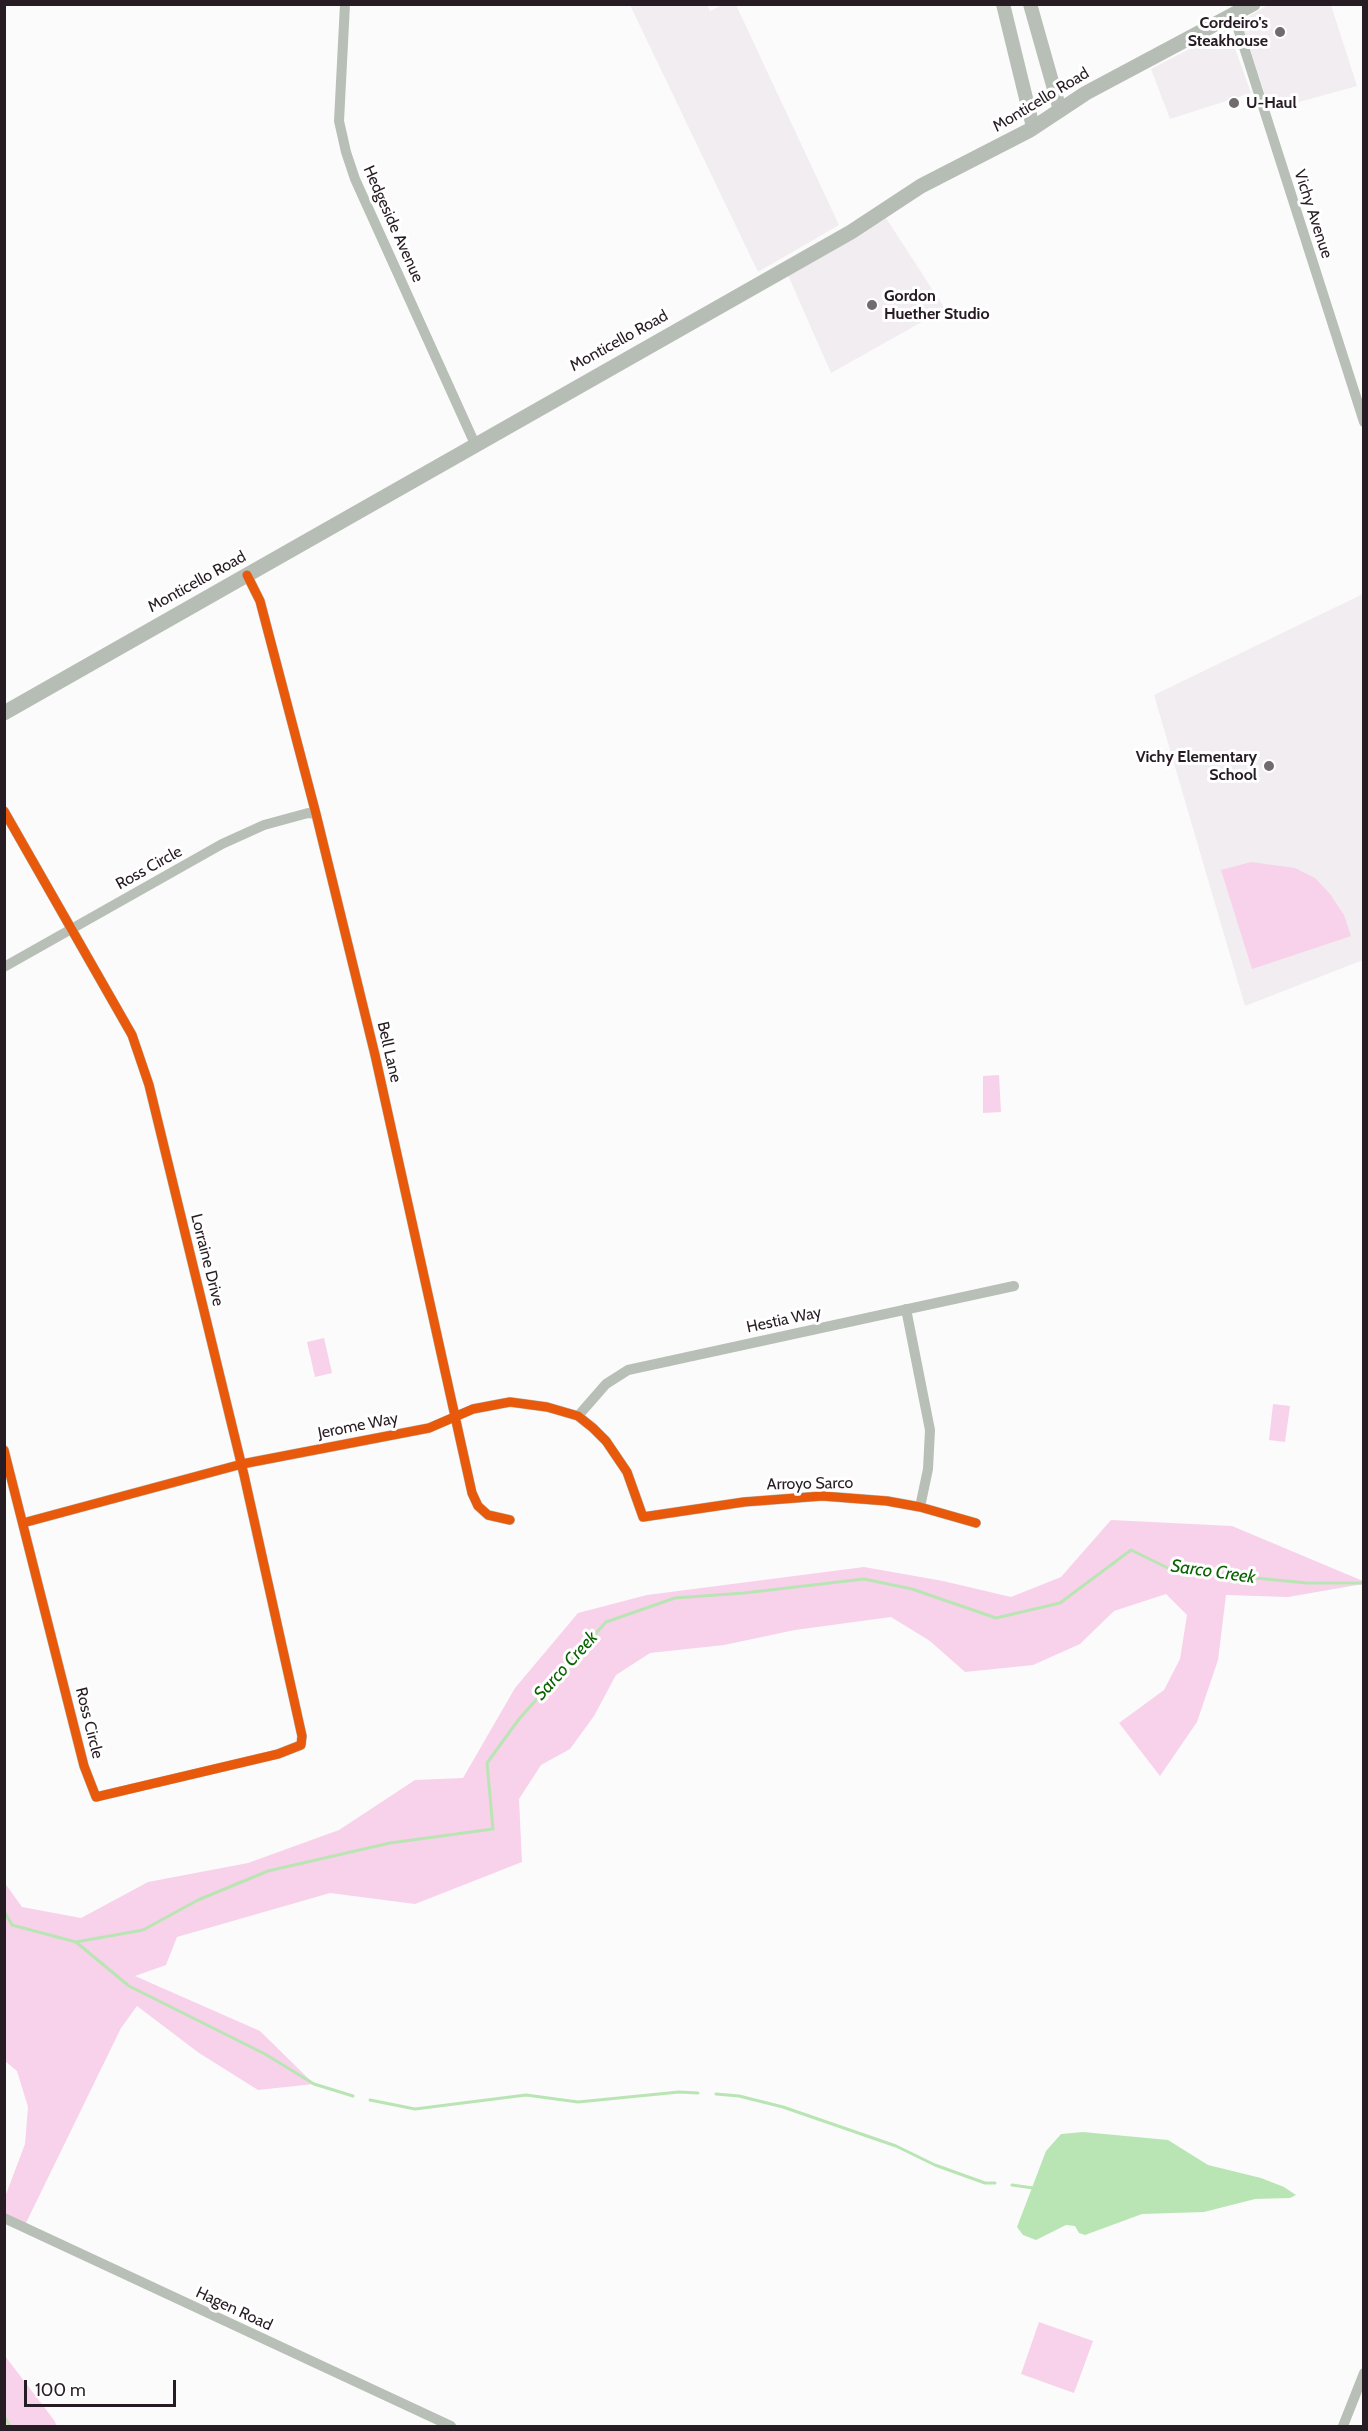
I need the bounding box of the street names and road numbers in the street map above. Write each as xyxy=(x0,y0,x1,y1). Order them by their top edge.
street label: Monticello Road xyxy=(989,64,1093,136)
street label: Hedgeside Avenue xyxy=(359,163,427,285)
street label: Vichy Avenue xyxy=(1290,167,1336,261)
street label: Monticello Road xyxy=(567,306,671,376)
street label: Monticello Road xyxy=(145,547,249,617)
street label: Ross Circle xyxy=(113,842,185,894)
street label: Bell Lane xyxy=(373,1020,405,1084)
street label: Lorraine Drive xyxy=(186,1212,228,1308)
street label: Hestia Way xyxy=(745,1303,823,1337)
street label: Jerome Way xyxy=(316,1409,400,1443)
street label: Arroyo Sarco xyxy=(767,1474,853,1494)
street label: Ross Circle xyxy=(71,1685,107,1761)
street label: Hagen Road xyxy=(193,2283,275,2335)

